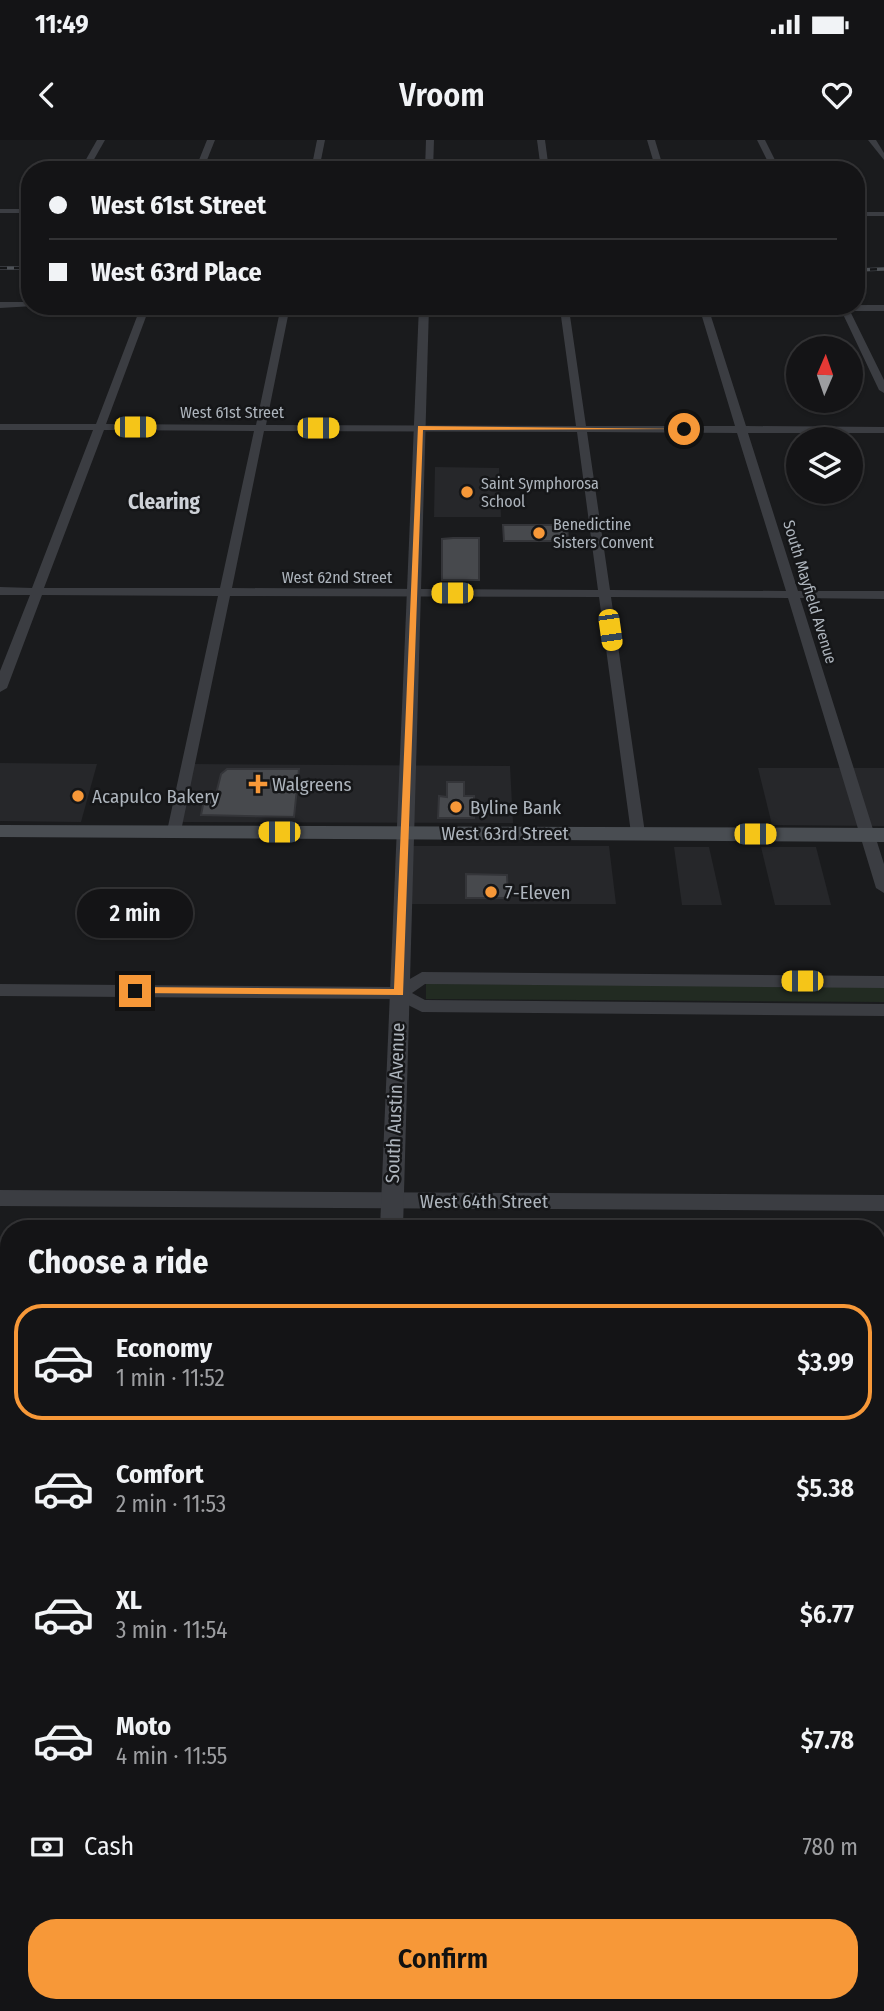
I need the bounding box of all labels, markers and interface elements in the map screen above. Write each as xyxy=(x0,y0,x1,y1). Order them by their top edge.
text: 11:49 xyxy=(35,9,89,40)
icon: back xyxy=(28,76,66,114)
text: Vroom xyxy=(399,76,485,114)
icon: heart xyxy=(818,76,856,114)
text: West 61st Street xyxy=(91,190,266,221)
text: West 63rd Place xyxy=(91,257,262,288)
north arrow xyxy=(786,336,863,413)
map controls xyxy=(786,336,863,504)
street label: West 61st Street xyxy=(180,403,285,422)
route start xyxy=(668,413,700,445)
car xyxy=(115,417,157,438)
car xyxy=(298,418,340,439)
button: layers xyxy=(786,427,863,504)
place label: Saint Symphorosa School xyxy=(481,474,599,511)
marker: Saint Symphorosa School xyxy=(459,484,475,500)
district label: Clearing xyxy=(128,489,201,515)
place label: Benedictine Sisters Convent xyxy=(553,515,655,552)
street label: South Mayfield Avenue xyxy=(779,518,841,666)
marker: Benedictine Sisters Convent xyxy=(531,525,547,541)
street label: West 62nd Street xyxy=(282,568,393,587)
car xyxy=(432,583,474,604)
car xyxy=(597,608,624,652)
place label: Walgreens xyxy=(272,773,352,796)
marker: Walgreens xyxy=(250,776,266,792)
place label: Acapulco Bakery xyxy=(92,785,220,808)
marker: Acapulco Bakery xyxy=(70,788,86,804)
place label: Byline Bank xyxy=(470,796,561,819)
marker: Byline Bank xyxy=(448,799,464,815)
car xyxy=(259,822,301,843)
street label: West 63rd Street xyxy=(441,822,570,845)
car xyxy=(735,824,777,845)
place label: 7-Eleven xyxy=(505,881,571,904)
marker: 7-Eleven xyxy=(483,884,499,900)
callout: 2 min xyxy=(77,890,193,938)
text: 2 min xyxy=(109,899,161,927)
car xyxy=(782,971,824,992)
route end xyxy=(119,975,151,1007)
street label: South Austin Avenue xyxy=(381,1022,409,1184)
street label: West 64th Street xyxy=(420,1190,549,1213)
text: Choose a ride xyxy=(28,1243,209,1281)
icon: car xyxy=(32,1331,95,1394)
text: Economy xyxy=(116,1333,212,1364)
text: $3.99 xyxy=(797,1347,854,1378)
text: 1 min · 11:52 xyxy=(116,1364,225,1392)
icon: car xyxy=(32,1457,95,1520)
text: Comfort xyxy=(116,1459,204,1490)
text: $5.38 xyxy=(797,1473,854,1504)
text: 2 min · 11:53 xyxy=(116,1490,226,1518)
icon: car xyxy=(32,1583,95,1646)
text: XL xyxy=(116,1585,142,1616)
text: $6.77 xyxy=(800,1599,854,1630)
text: 3 min · 11:54 xyxy=(116,1616,227,1644)
icon: car xyxy=(32,1709,95,1772)
text: Moto xyxy=(116,1711,171,1742)
text: $7.78 xyxy=(801,1725,854,1756)
text: 4 min · 11:55 xyxy=(116,1742,227,1770)
icon: cash xyxy=(28,1828,66,1866)
text: Cash xyxy=(84,1831,134,1862)
text: 780 m xyxy=(803,1833,858,1861)
button: Confirm xyxy=(28,1919,858,1999)

